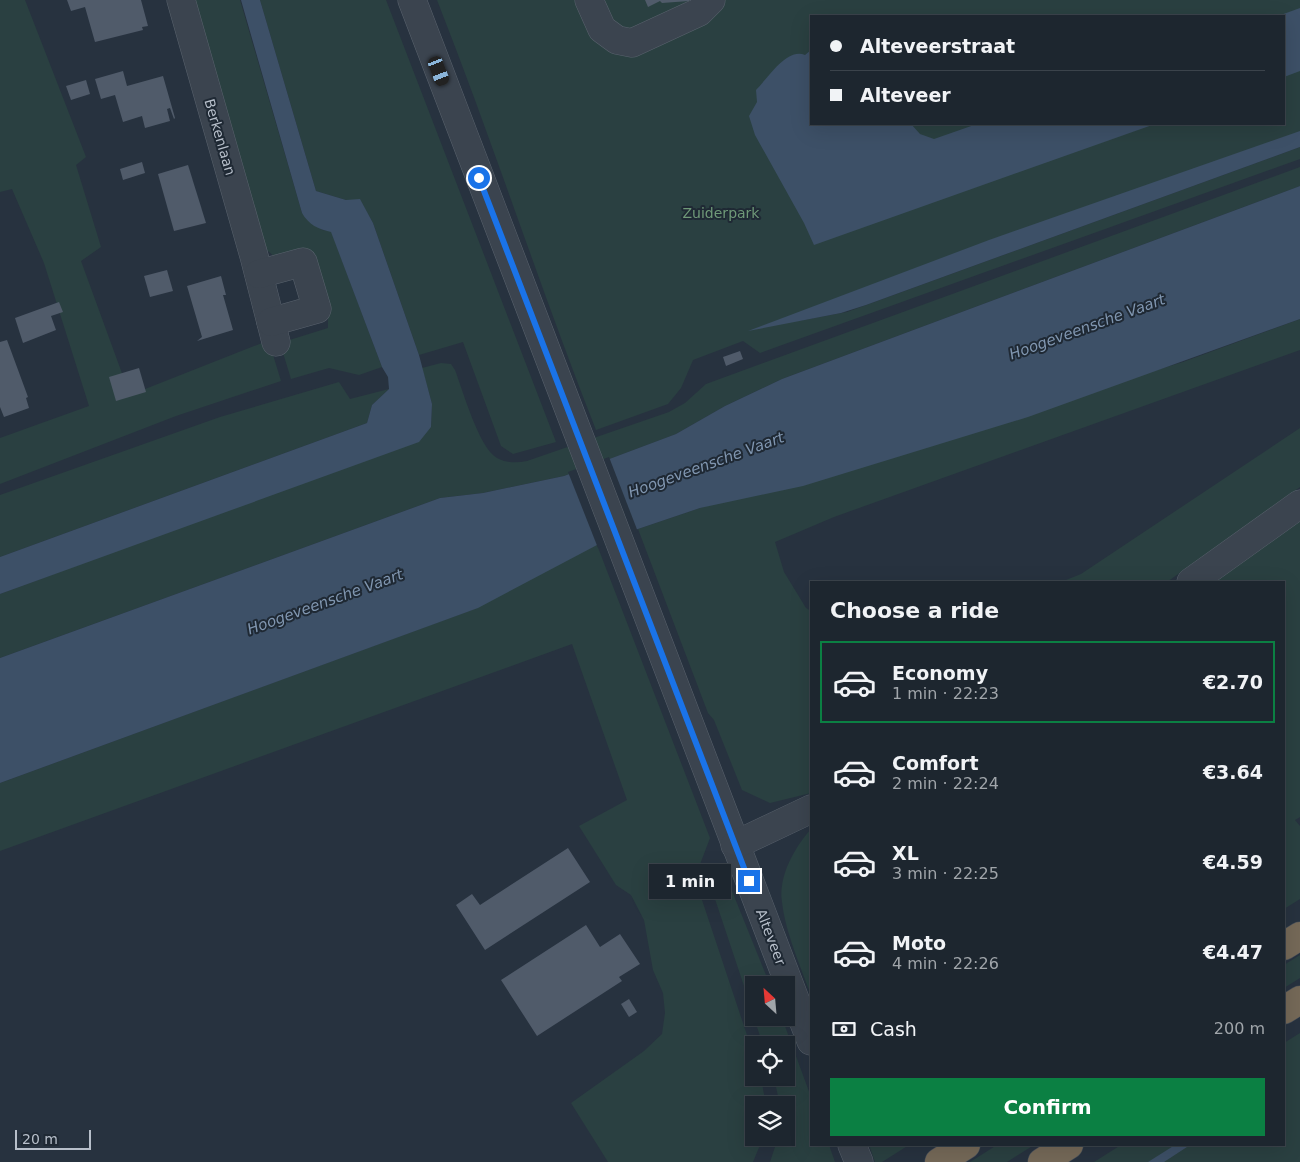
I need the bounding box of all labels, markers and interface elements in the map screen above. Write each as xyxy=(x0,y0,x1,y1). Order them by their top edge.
text: Alteveerstraat xyxy=(860,35,1015,57)
car xyxy=(426,54,451,88)
text: Alteveer xyxy=(860,84,951,106)
street label: Berkenlaan xyxy=(201,97,239,177)
route start xyxy=(468,167,490,189)
park label: Zuiderpark xyxy=(683,205,760,221)
water label: Hoogeveensche Vaart xyxy=(1007,290,1168,364)
water label: Hoogeveensche Vaart xyxy=(626,428,787,502)
water label: Hoogeveensche Vaart xyxy=(245,565,406,639)
text: Choose a ride xyxy=(830,598,999,623)
icon: car xyxy=(832,660,877,705)
text: Economy xyxy=(892,662,988,684)
text: €2.70 xyxy=(1203,671,1263,693)
text: 1 min · 22:23 xyxy=(892,684,999,703)
icon: car xyxy=(832,750,877,795)
text: Comfort xyxy=(892,752,979,774)
text: €3.64 xyxy=(1203,761,1263,783)
text: 2 min · 22:24 xyxy=(892,774,999,793)
icon: car xyxy=(832,840,877,885)
text: XL xyxy=(892,842,919,864)
text: €4.59 xyxy=(1203,851,1263,873)
callout: 1 min xyxy=(649,864,732,898)
text: 3 min · 22:25 xyxy=(892,864,999,883)
route end xyxy=(738,870,760,892)
text: 1 min xyxy=(665,872,715,891)
street label: Alteveer xyxy=(753,907,789,968)
icon: car xyxy=(832,930,877,975)
text: Moto xyxy=(892,932,946,954)
text: €4.47 xyxy=(1203,941,1263,963)
text: 4 min · 22:26 xyxy=(892,954,999,973)
north arrow xyxy=(745,976,795,1026)
map controls xyxy=(745,976,795,1146)
icon: cash xyxy=(830,1015,858,1043)
text: Cash xyxy=(870,1018,917,1040)
text: 200 m xyxy=(1214,1019,1265,1038)
button: locate xyxy=(745,1036,795,1086)
button: Confirm xyxy=(830,1078,1265,1136)
button: layers xyxy=(745,1096,795,1146)
scale bar xyxy=(15,1127,91,1150)
text: 20 m xyxy=(22,1131,58,1147)

